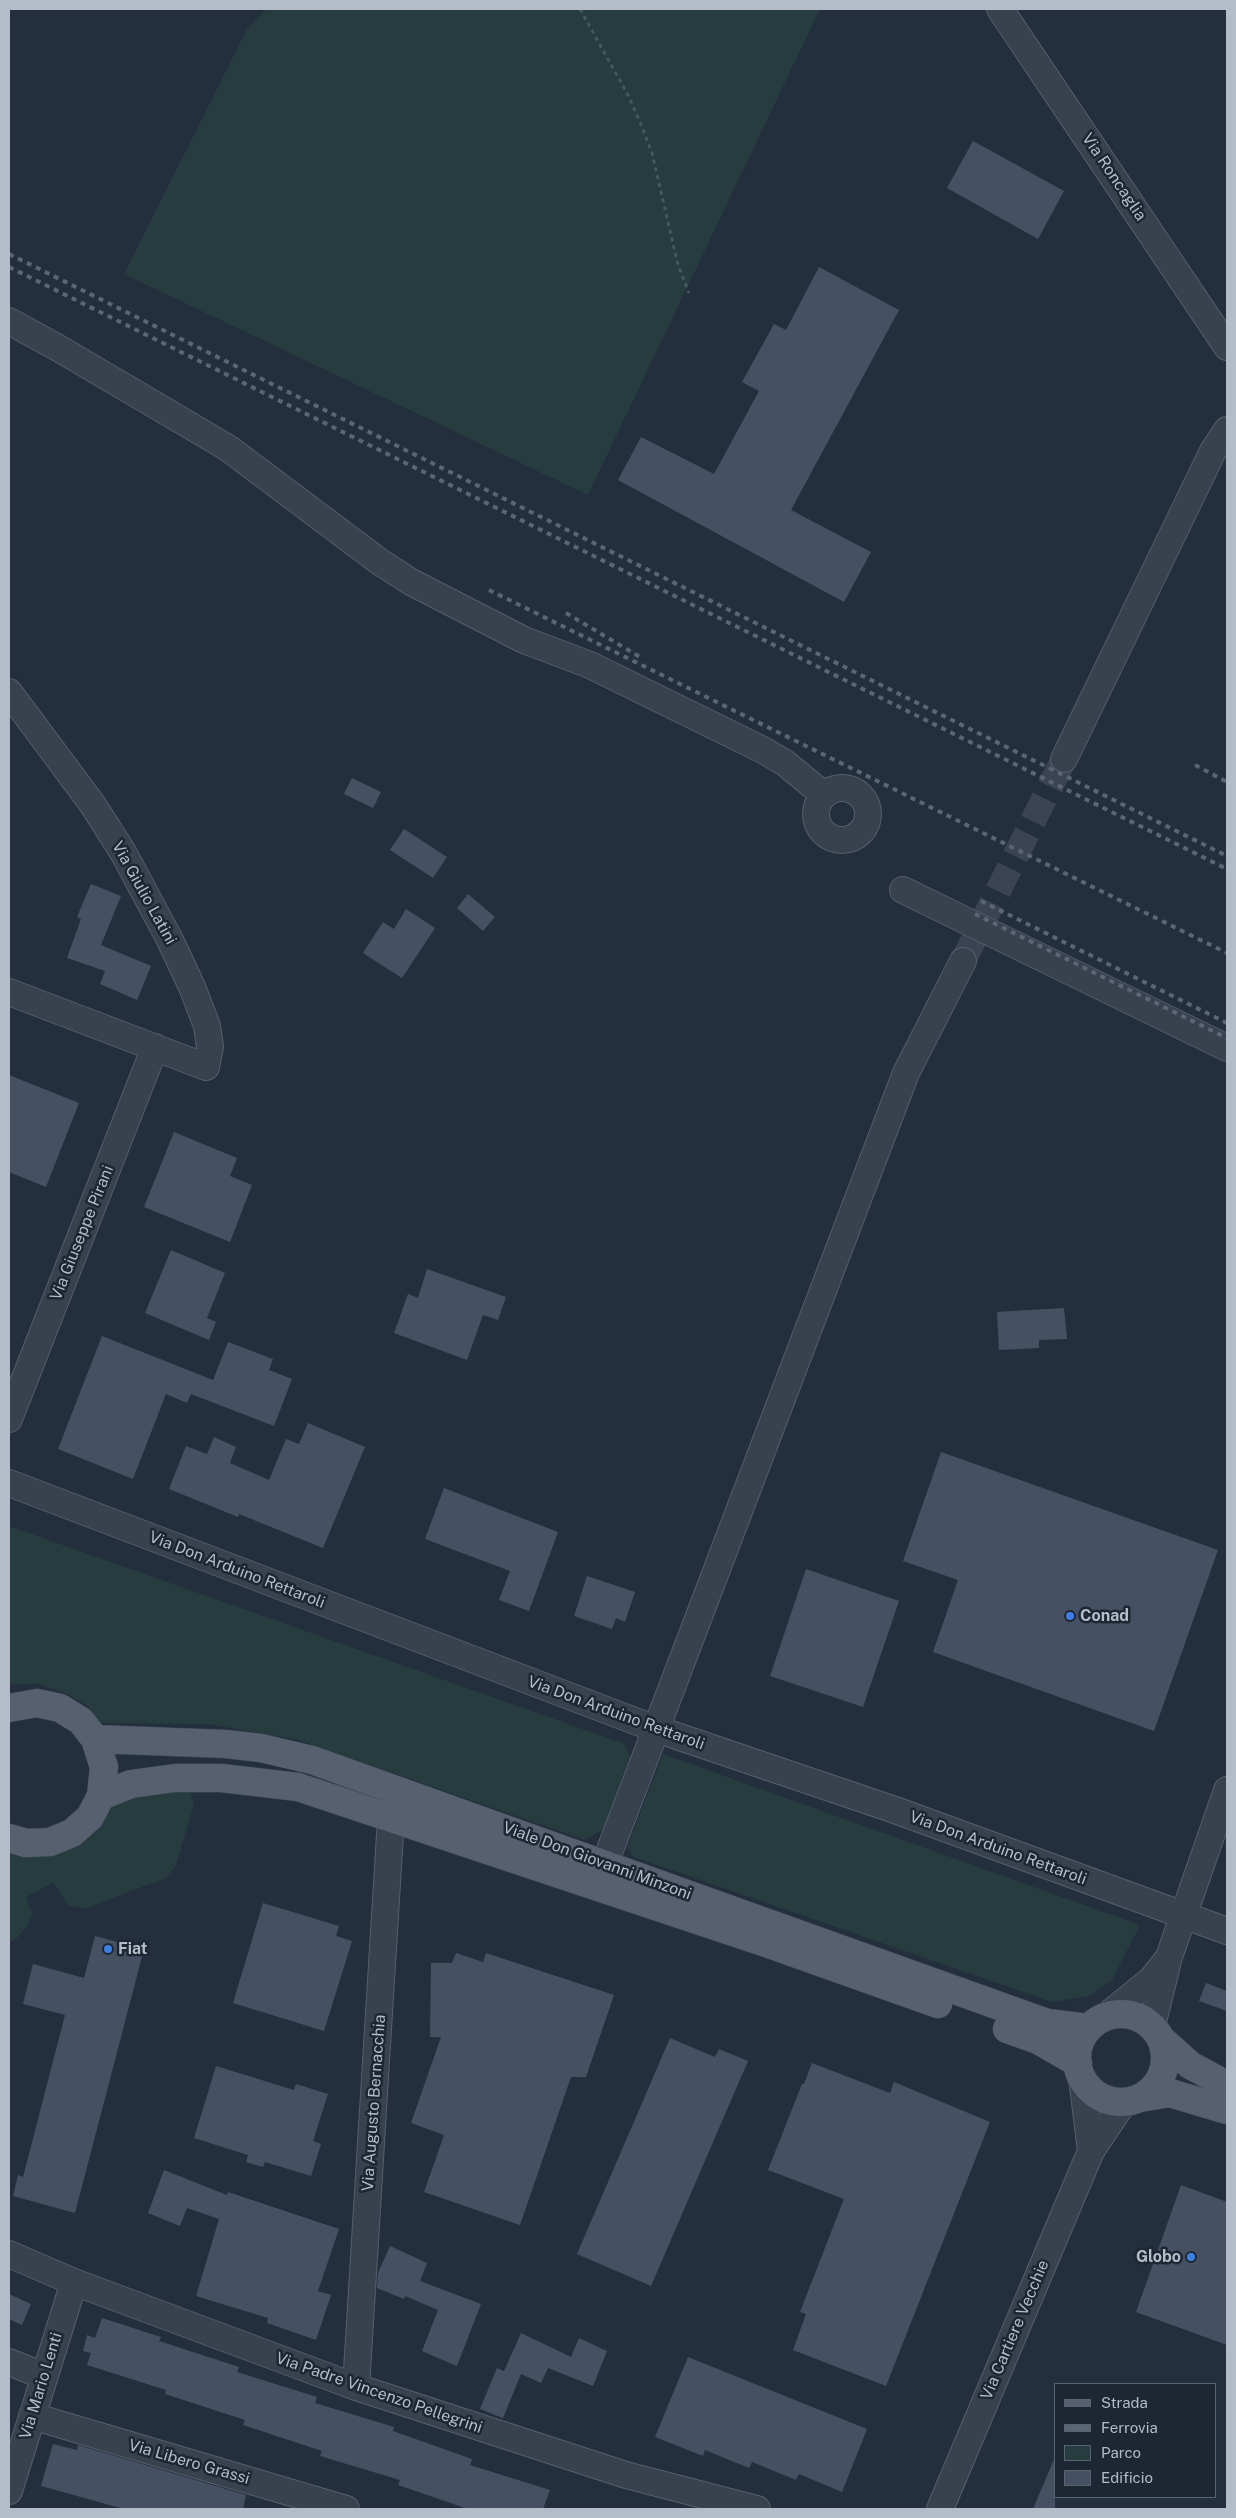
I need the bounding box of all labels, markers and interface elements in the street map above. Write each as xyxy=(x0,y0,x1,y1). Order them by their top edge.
street label: Via Roncaglia xyxy=(1078,130,1150,224)
street label: Via Giulio Latini xyxy=(108,838,180,948)
street label: Via Giuseppe Pirani xyxy=(46,1163,118,1303)
street label: Via Don Arduino Rettaroli xyxy=(146,1528,328,1612)
place label: Conad xyxy=(1080,1606,1129,1626)
marker: Conad xyxy=(1064,1610,1076,1622)
street label: Via Don Arduino Rettaroli xyxy=(525,1672,707,1754)
street label: Via Don Arduino Rettaroli xyxy=(907,1807,1089,1889)
street label: Viale Don Giovanni Minzoni xyxy=(500,1818,694,1904)
place label: Fiat xyxy=(118,1939,148,1959)
marker: Fiat xyxy=(102,1943,114,1955)
street label: Via Augusto Bernacchia xyxy=(358,2014,390,2192)
place label: Globo xyxy=(1136,2247,1181,2267)
marker: Globo xyxy=(1185,2251,1197,2263)
street label: Via Cartiere Vecchie xyxy=(977,2257,1053,2403)
street label: Via Mario Lenti xyxy=(16,2330,66,2442)
street label: Via Padre Vincenzo Pellegrini xyxy=(273,2349,485,2437)
legend xyxy=(1054,2383,1216,2498)
text: Strada xyxy=(1101,2394,1148,2411)
text: Ferrovia xyxy=(1101,2419,1158,2436)
street label: Via Libero Grassi xyxy=(126,2436,252,2488)
text: Parco xyxy=(1101,2444,1141,2461)
text: Edificio xyxy=(1101,2469,1153,2486)

